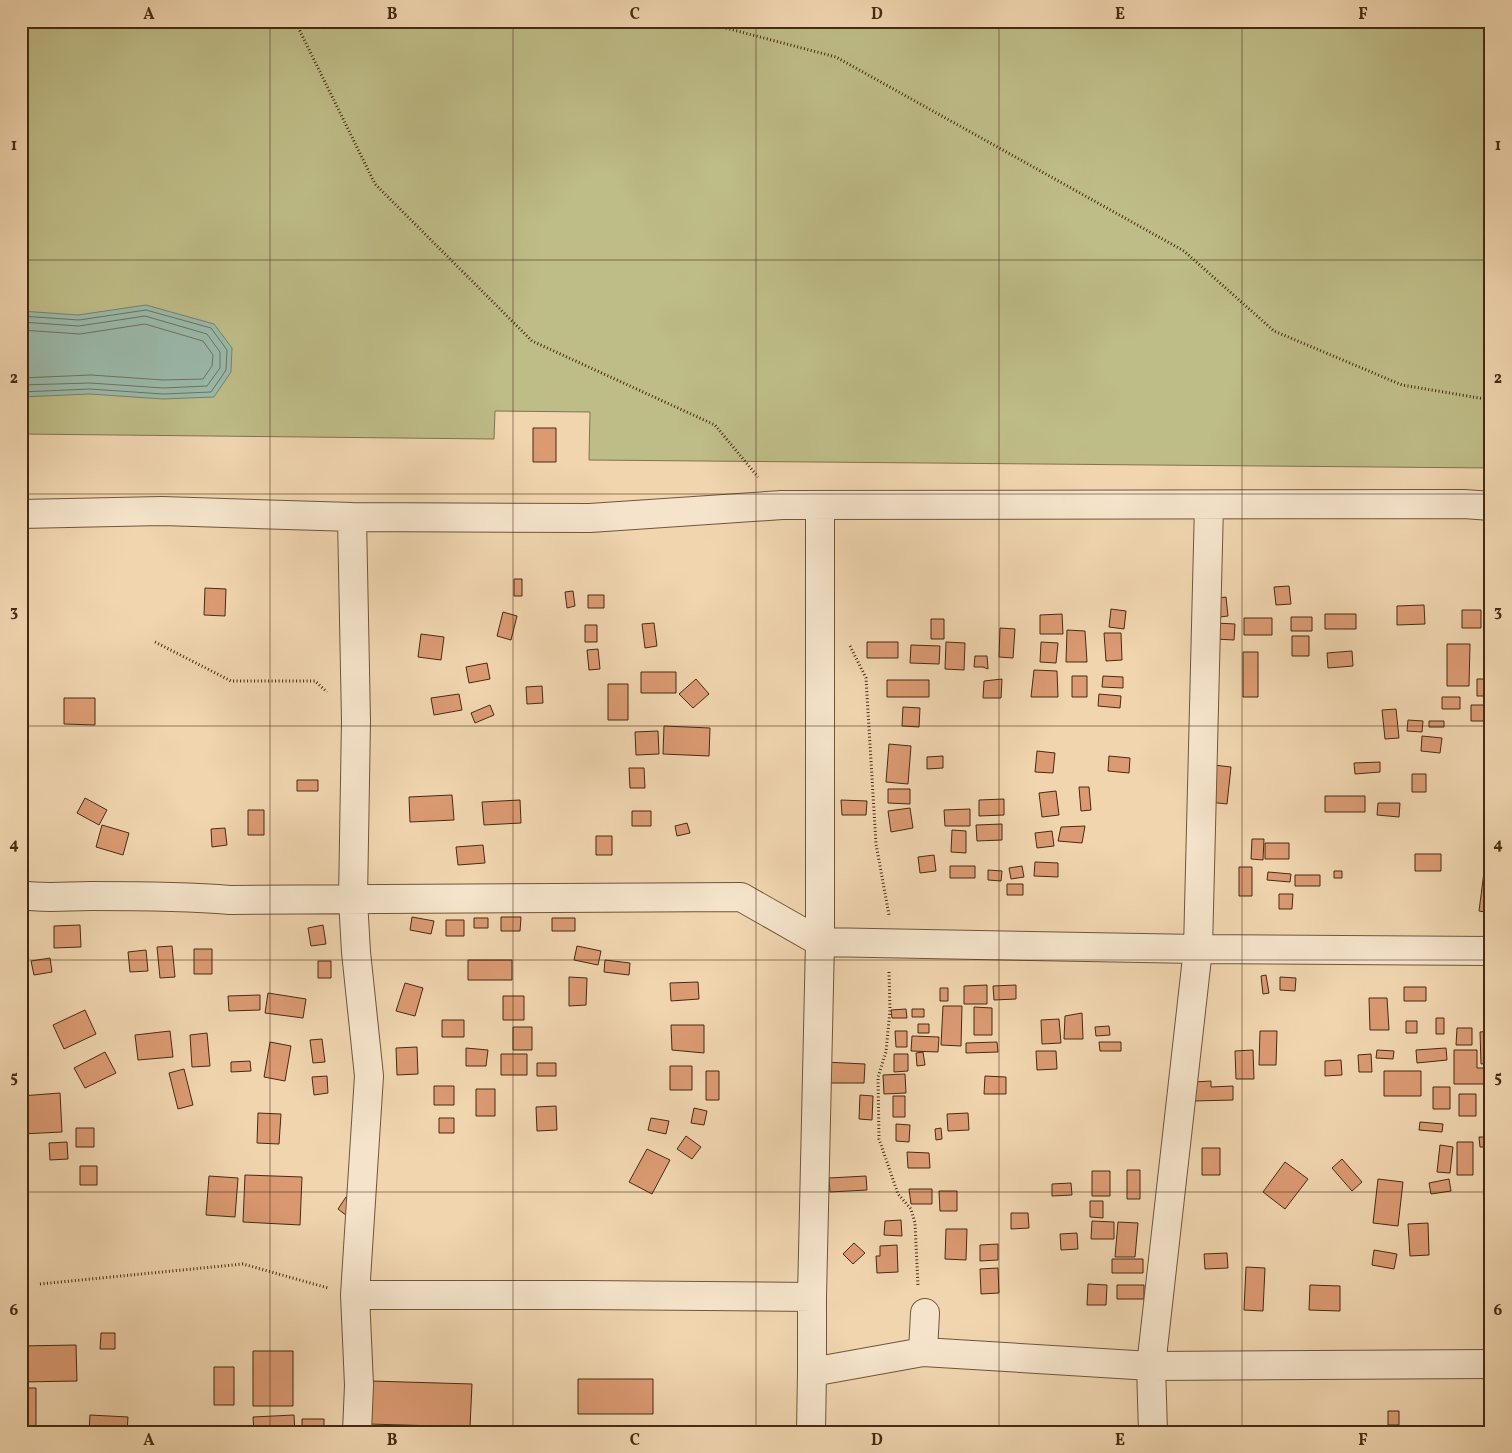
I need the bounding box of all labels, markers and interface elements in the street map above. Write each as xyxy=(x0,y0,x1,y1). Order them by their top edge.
text: A xyxy=(143,4,155,26)
text: B xyxy=(387,4,398,26)
text: C xyxy=(630,4,640,26)
text: D xyxy=(871,4,883,26)
text: E xyxy=(1115,4,1125,26)
text: F xyxy=(1358,4,1368,26)
text: 1 xyxy=(11,135,17,157)
text: 1 xyxy=(1495,135,1501,157)
text: 2 xyxy=(10,368,18,390)
text: 2 xyxy=(1494,368,1502,390)
text: 3 xyxy=(10,601,18,623)
text: 3 xyxy=(1494,601,1502,623)
text: 4 xyxy=(9,834,19,856)
text: 4 xyxy=(1493,834,1503,856)
text: 5 xyxy=(10,1067,18,1089)
text: 5 xyxy=(1494,1067,1502,1089)
text: 6 xyxy=(10,1300,19,1322)
text: 6 xyxy=(1494,1300,1503,1322)
text: A xyxy=(143,1430,155,1452)
text: B xyxy=(387,1430,398,1452)
text: C xyxy=(630,1430,640,1452)
text: D xyxy=(871,1430,883,1452)
text: E xyxy=(1115,1430,1125,1452)
text: F xyxy=(1358,1430,1368,1452)

